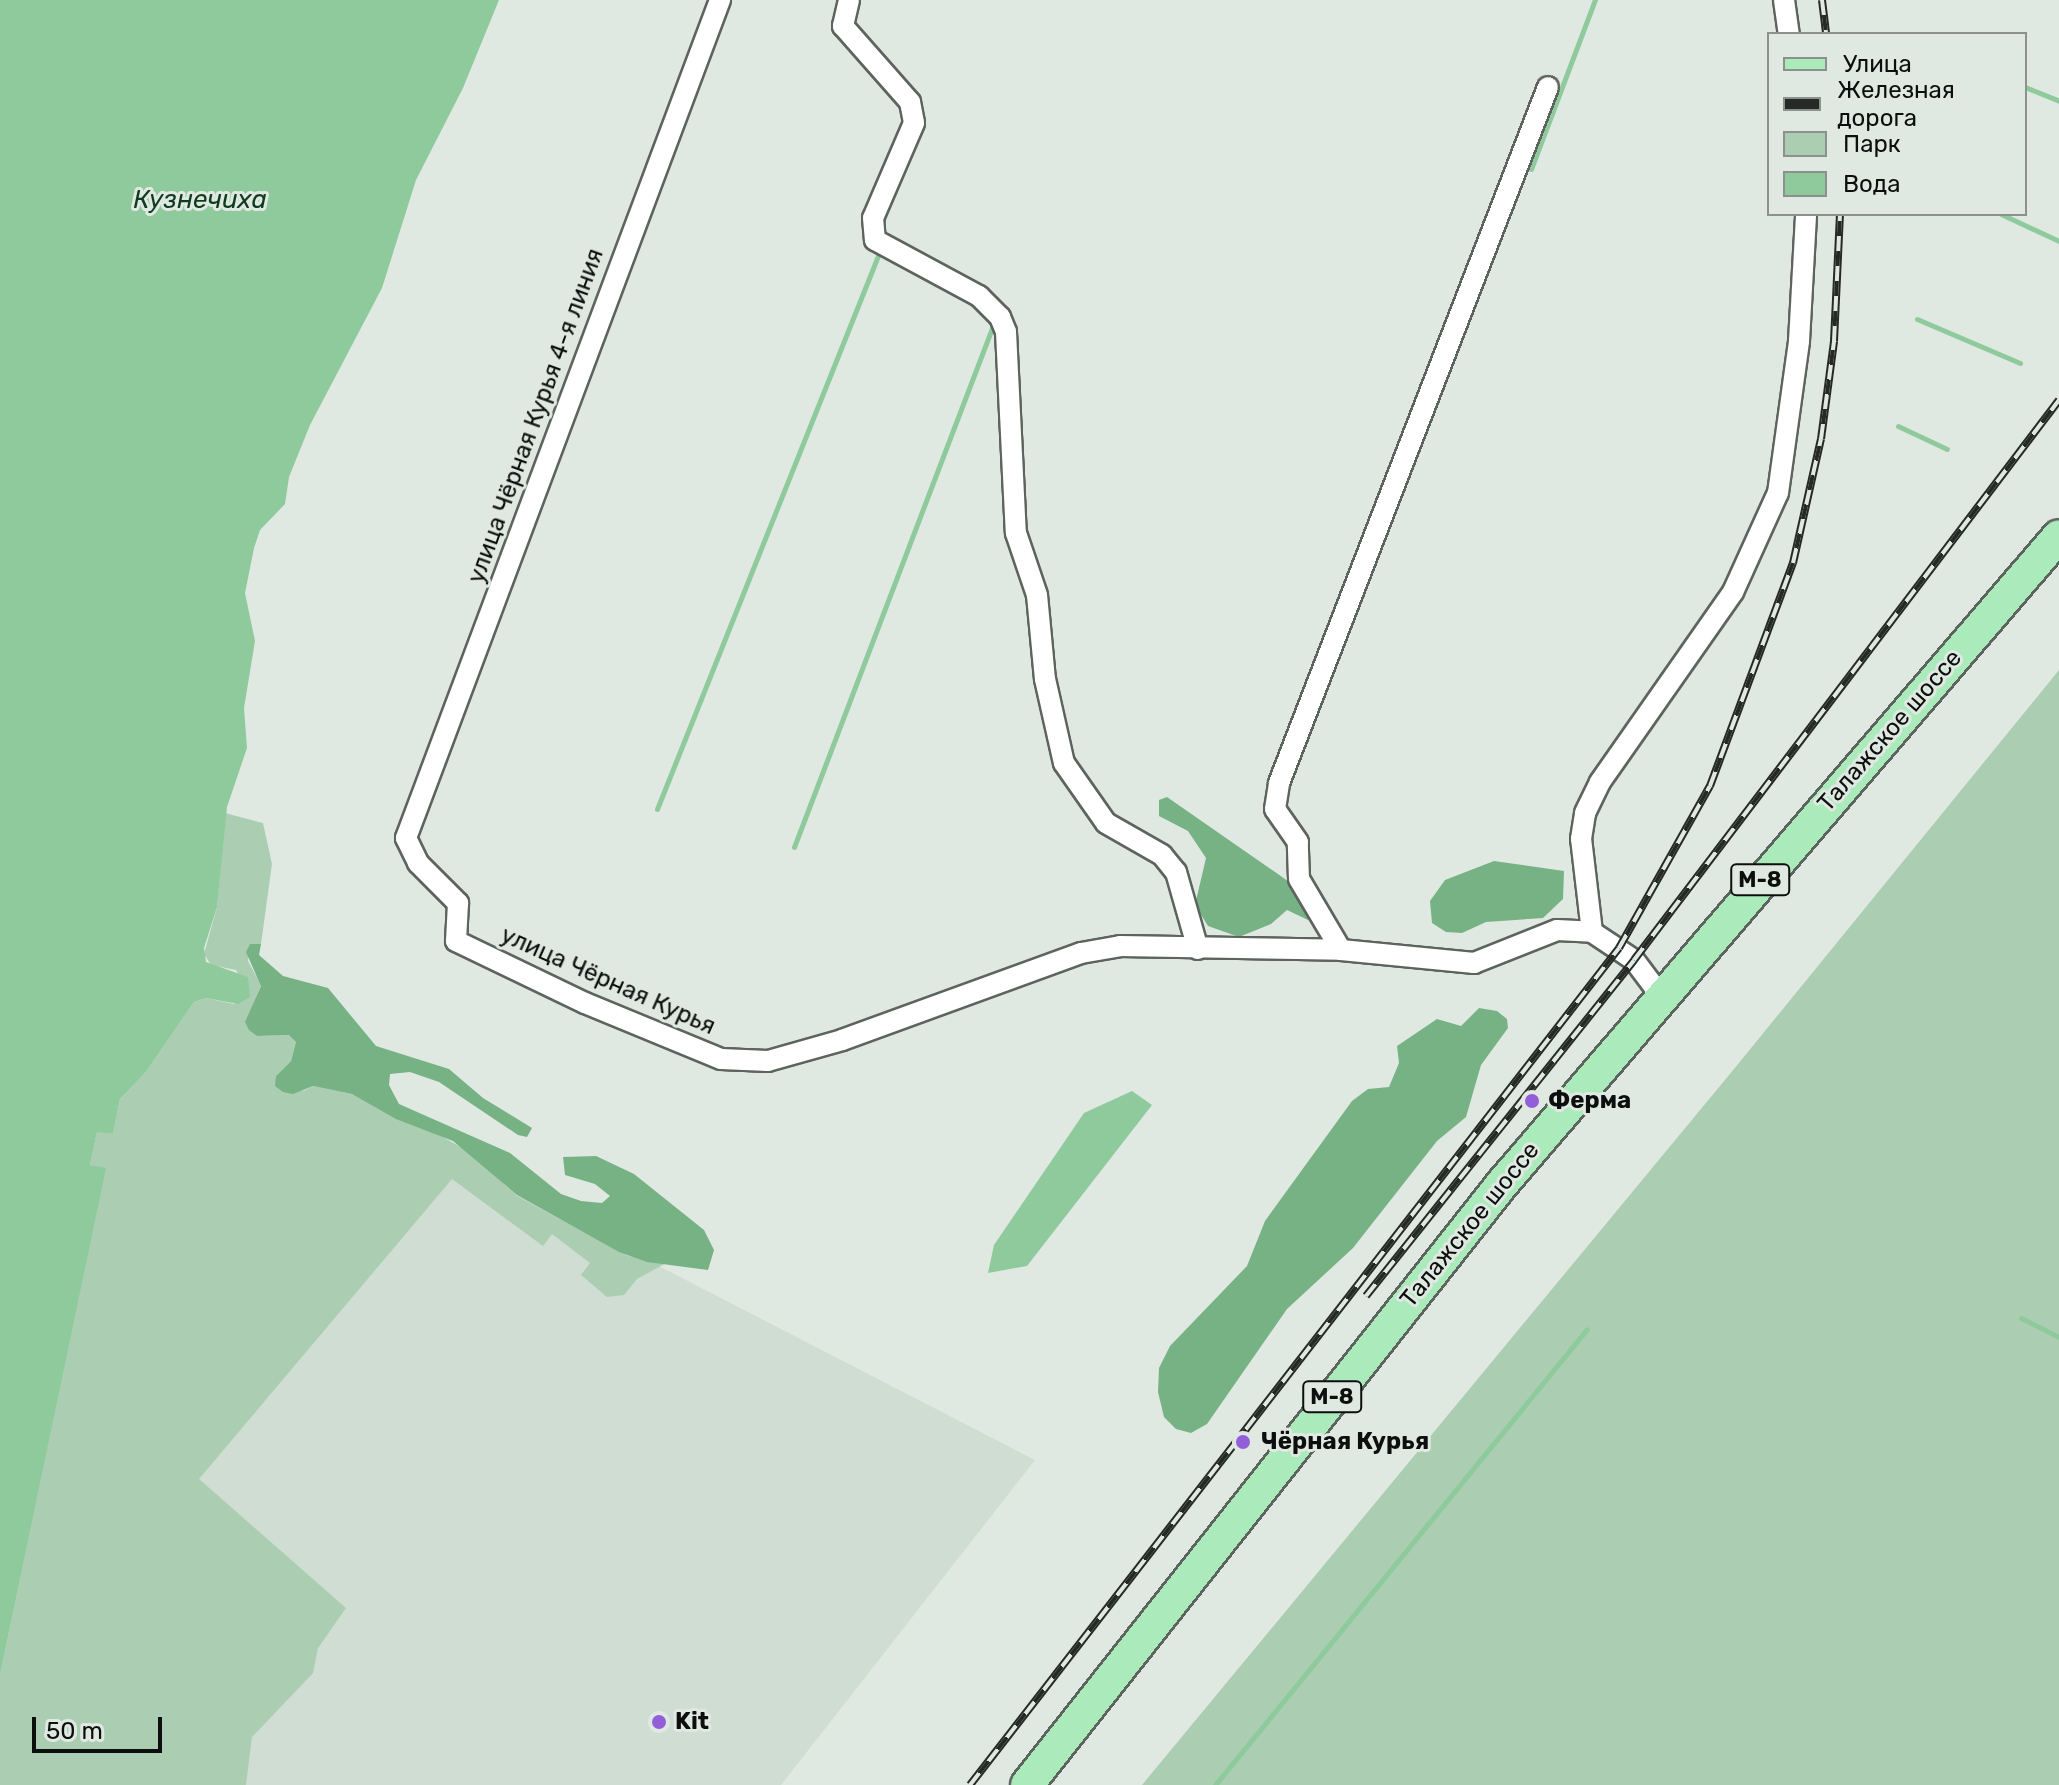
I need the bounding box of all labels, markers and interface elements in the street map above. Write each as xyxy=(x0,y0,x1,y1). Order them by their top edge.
legend xyxy=(1767,32,2027,216)
text: Улица xyxy=(1843,50,1912,78)
text: Железная дорога xyxy=(1837,76,1955,132)
text: Парк xyxy=(1843,130,1901,158)
text: Вода xyxy=(1843,170,1900,198)
water label: Кузнечиха xyxy=(133,184,267,216)
street label: улица Чёрная Курья 4-я линия xyxy=(462,245,610,587)
street label: Талажское шоссе xyxy=(1812,644,1968,818)
road number: М-8 xyxy=(1730,862,1790,898)
street label: улица Чёрная Курья xyxy=(496,921,720,1041)
place label: Ферма xyxy=(1548,1087,1631,1115)
marker: Ферма xyxy=(1523,1092,1541,1110)
street label: Талажское шоссе xyxy=(1394,1136,1546,1314)
road number: М-8 xyxy=(1302,1379,1362,1415)
place label: Чёрная Курья xyxy=(1261,1428,1429,1456)
marker: Чёрная Курья xyxy=(1232,1431,1254,1453)
scale bar xyxy=(36,1701,166,1751)
place label: Kit xyxy=(675,1708,709,1736)
marker: Kit xyxy=(650,1713,668,1731)
text: 50 m xyxy=(46,1717,103,1745)

